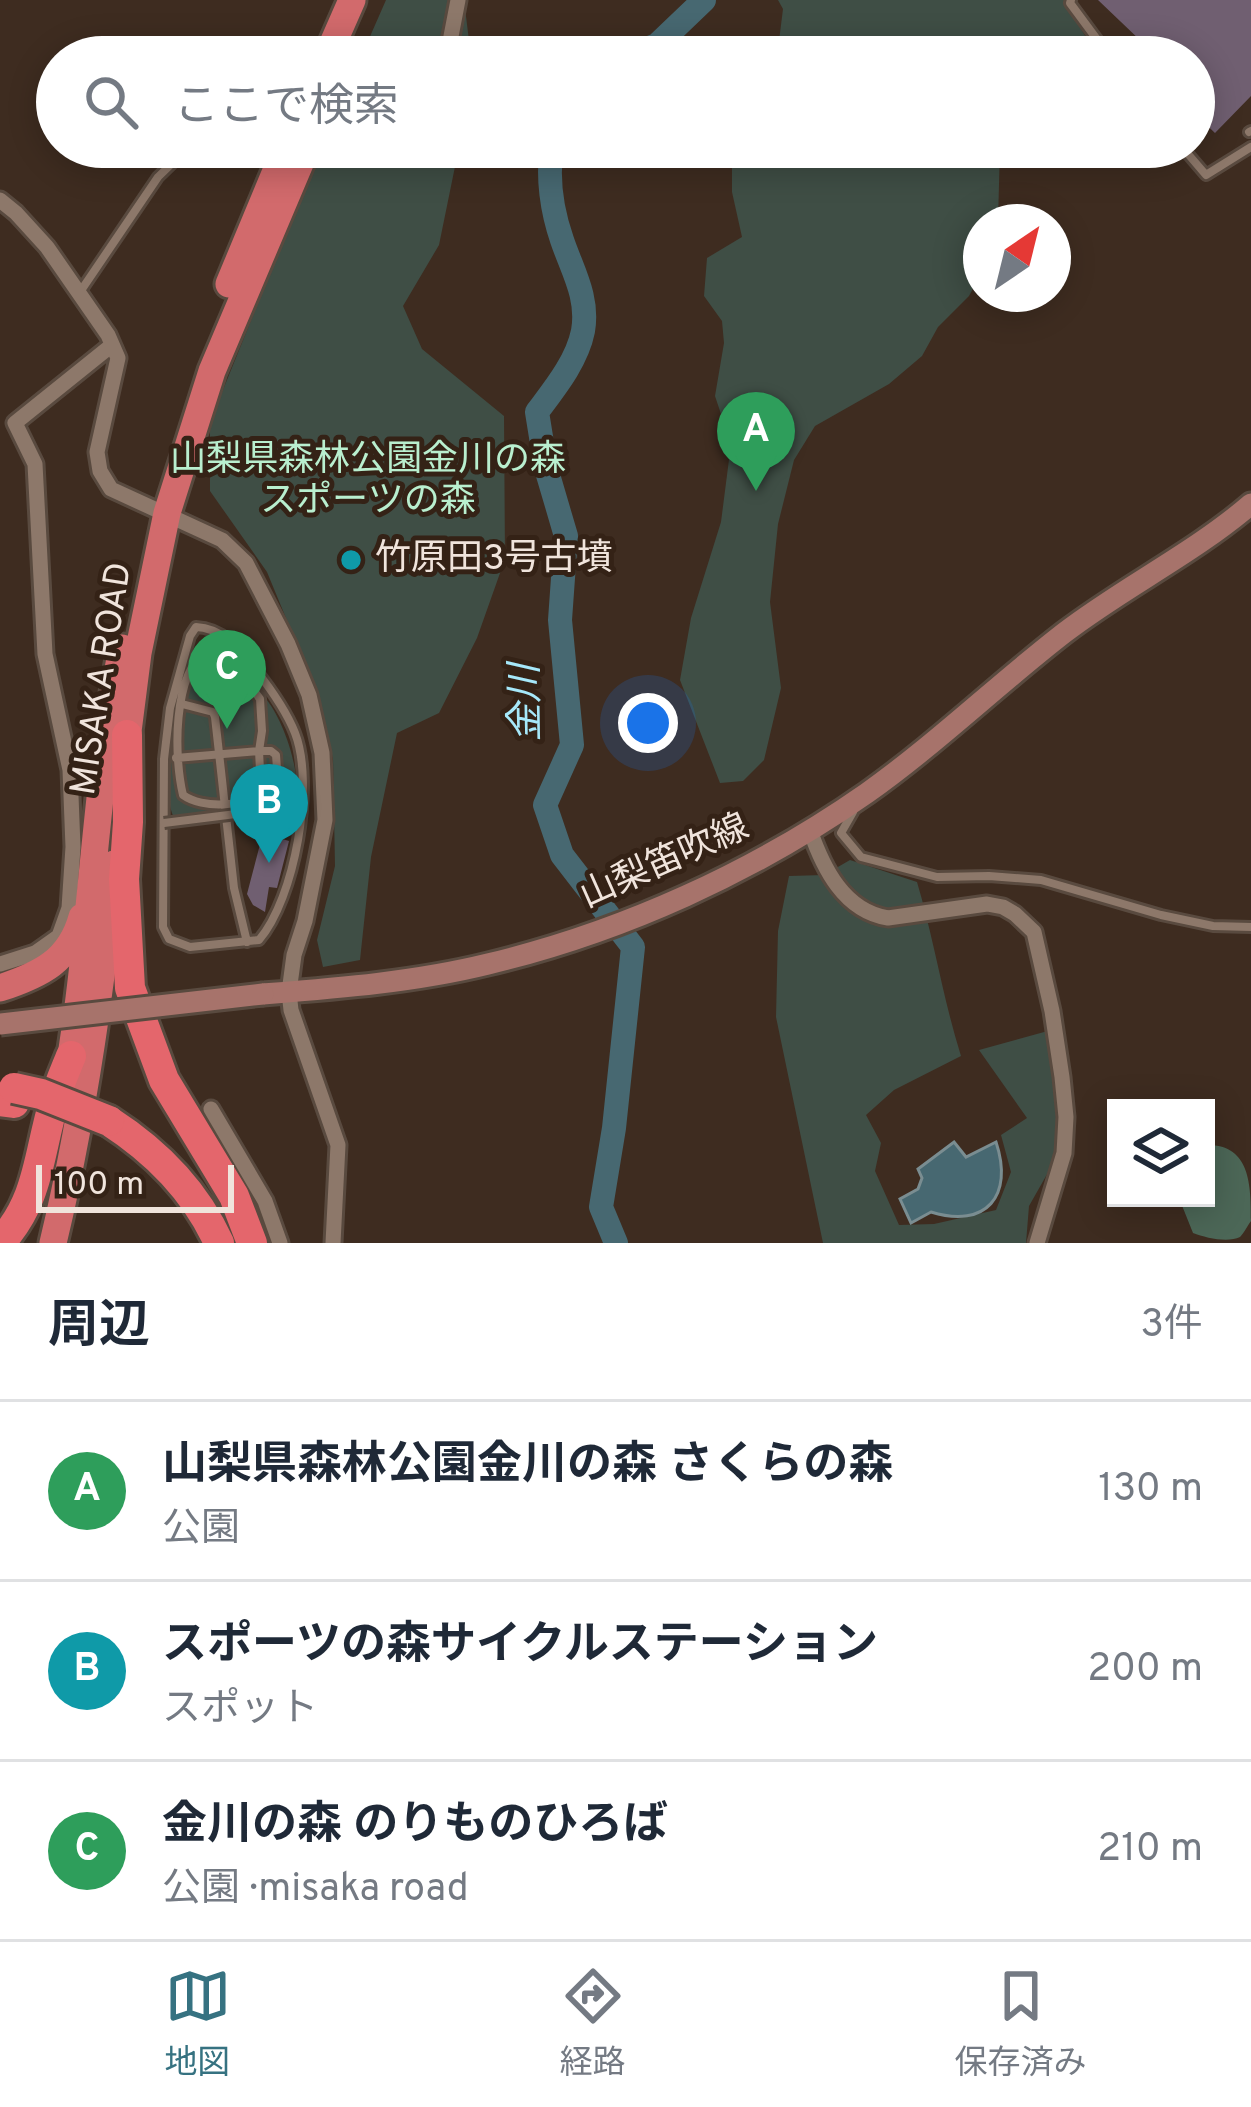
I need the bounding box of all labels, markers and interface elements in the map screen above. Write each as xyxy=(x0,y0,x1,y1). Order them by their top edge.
search box xyxy=(36,36,1215,168)
icon: search xyxy=(78,69,144,135)
text: ここで検索 xyxy=(174,80,399,137)
north arrow xyxy=(963,204,1071,312)
pin: A xyxy=(717,392,795,491)
park label: 山梨県森林公園金川の森 スポーツの森 xyxy=(170,438,566,525)
place label: 竹原田3号古墳 xyxy=(375,537,613,583)
marker: 竹原田3号古墳 xyxy=(338,547,364,573)
street label: MISAKA ROAD xyxy=(62,559,144,799)
pin: C xyxy=(188,630,266,729)
water label: 金川 xyxy=(503,660,553,742)
your location xyxy=(618,693,678,753)
pin: B xyxy=(230,764,308,863)
street label: 山梨笛吹線 xyxy=(573,805,757,921)
map controls xyxy=(1107,1099,1215,1207)
button: layers xyxy=(1107,1099,1215,1207)
scale bar xyxy=(36,1159,234,1212)
text: 100 m xyxy=(54,1165,144,1207)
text: 周辺 xyxy=(48,1296,150,1361)
text: 3件 xyxy=(1141,1302,1203,1351)
text: 山梨県森林公園金川の森 さくらの森 xyxy=(162,1438,893,1495)
text: A xyxy=(73,1466,101,1515)
text: 130 m xyxy=(1098,1466,1203,1515)
text: 公園 xyxy=(162,1506,240,1555)
text: スポーツの森サイクルステーション xyxy=(162,1618,878,1675)
text: B xyxy=(74,1646,100,1695)
text: 200 m xyxy=(1087,1646,1203,1695)
text: スポット xyxy=(162,1686,318,1735)
text: 金川の森 のりものひろば xyxy=(162,1798,668,1855)
text: C xyxy=(75,1826,99,1875)
text: 210 m xyxy=(1097,1826,1203,1875)
text: 公園 · misaka road xyxy=(162,1866,469,1915)
tab: 地図 xyxy=(165,1963,231,2086)
tab: 経路 xyxy=(560,1963,626,2086)
tab: 保存済み xyxy=(955,1963,1087,2086)

